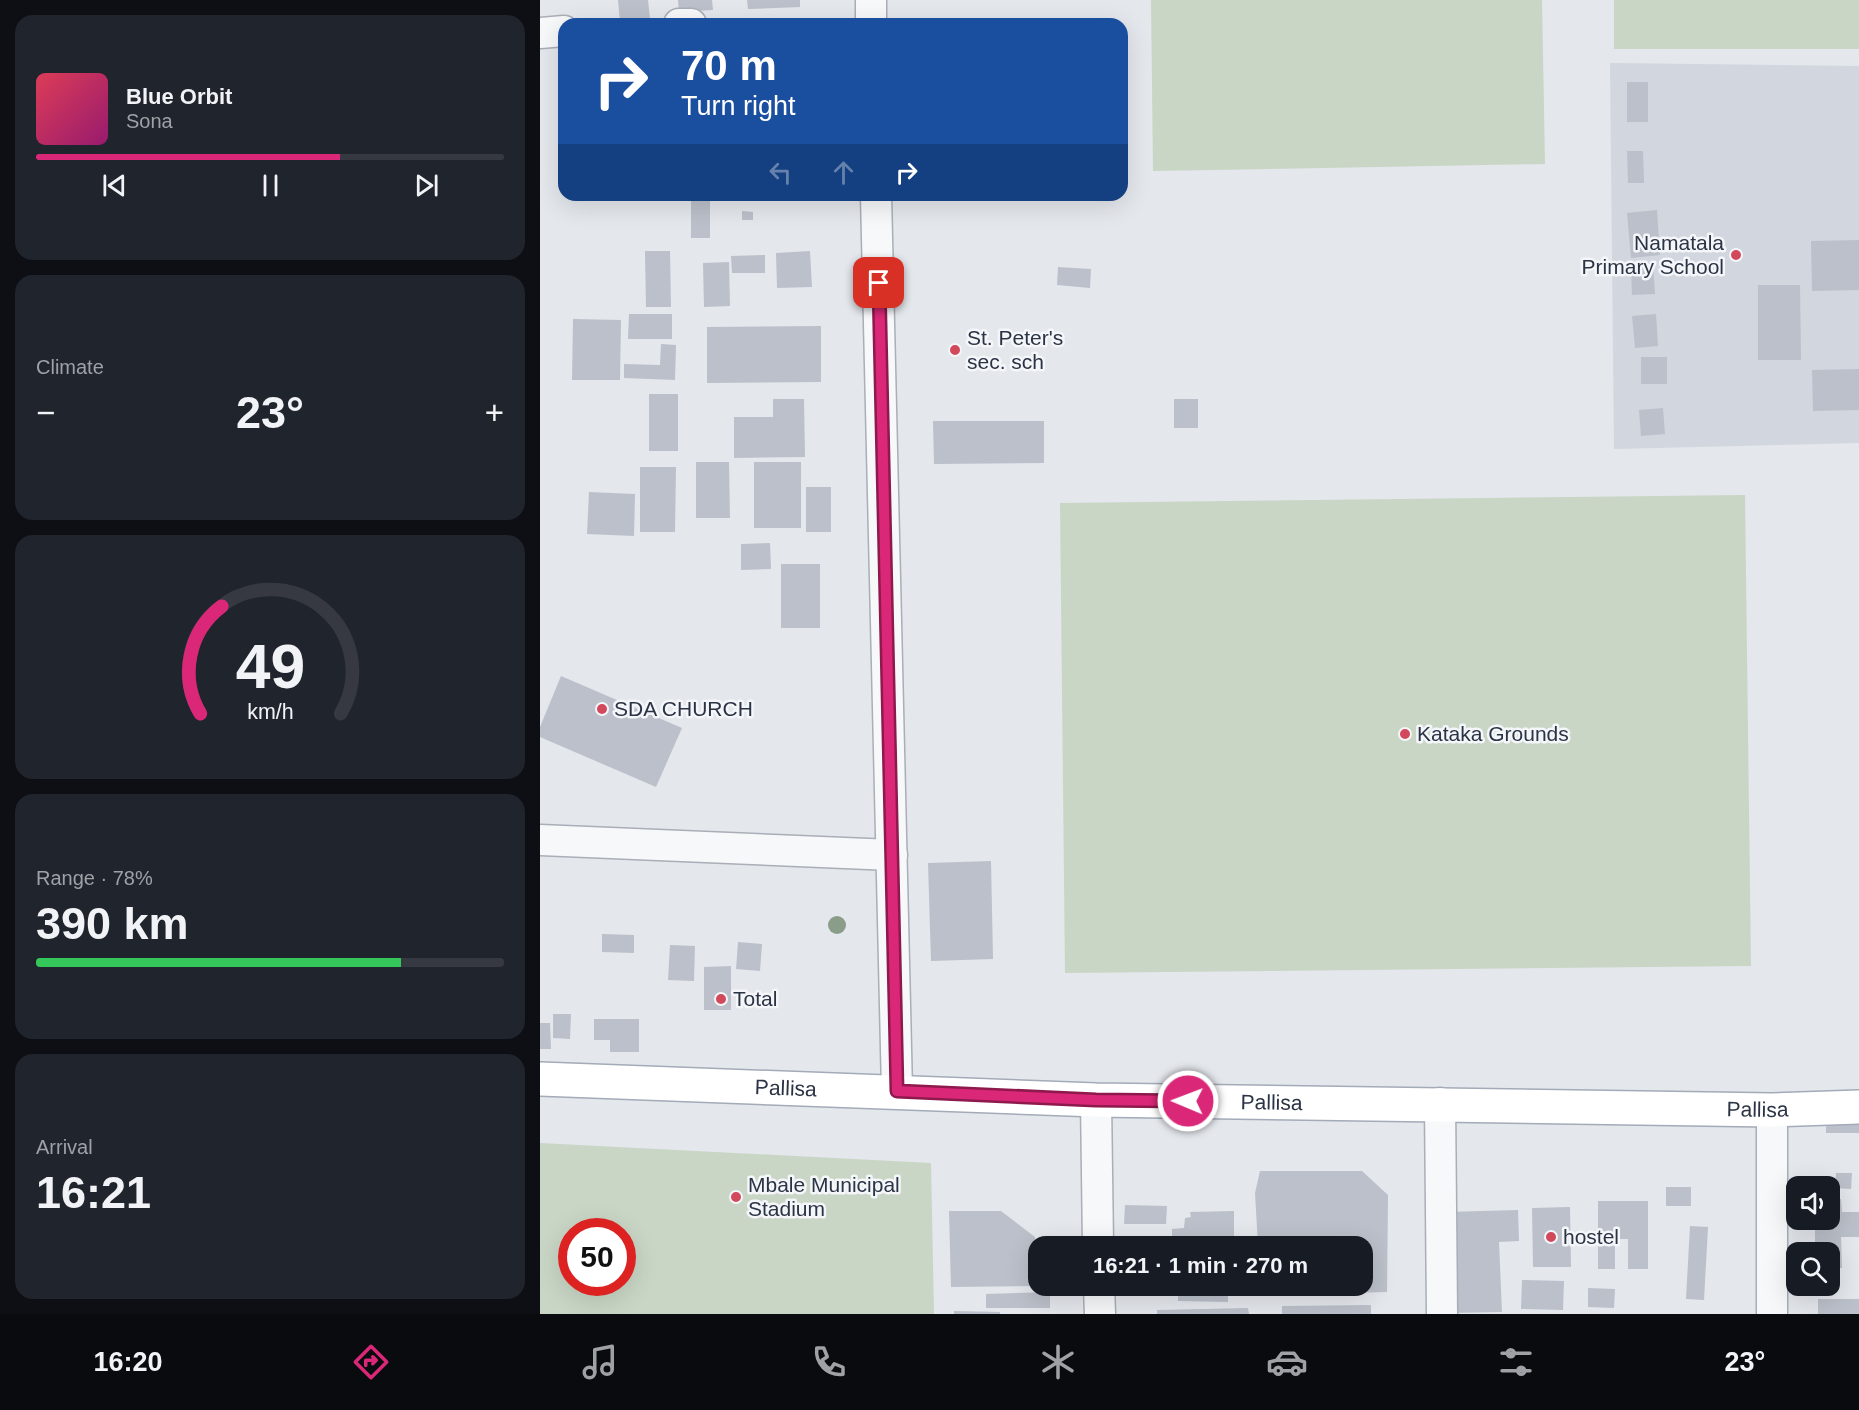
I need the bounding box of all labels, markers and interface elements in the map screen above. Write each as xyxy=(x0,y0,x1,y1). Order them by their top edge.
icon: right xyxy=(582,42,660,120)
text: 70 m xyxy=(681,42,777,89)
text: Blue Orbit xyxy=(126,84,232,109)
text: Turn right xyxy=(681,91,796,121)
text: Sona xyxy=(126,110,173,132)
icon: left xyxy=(764,156,797,189)
icon: ahead xyxy=(827,156,860,189)
icon: right xyxy=(890,156,923,189)
icon: previous xyxy=(98,169,131,202)
icon: pause xyxy=(254,169,287,202)
icon: next xyxy=(410,169,443,202)
place label: Namatala Primary School xyxy=(1582,231,1724,278)
marker: Namatala Primary School xyxy=(1729,248,1743,262)
pin xyxy=(853,257,904,308)
icon: arrive xyxy=(862,266,895,299)
place label: St. Peter's sec. sch xyxy=(967,326,1063,373)
marker: St. Peter's sec. sch xyxy=(948,343,962,357)
text: Climate xyxy=(36,356,104,378)
text: 23° xyxy=(236,387,304,438)
text: − xyxy=(36,394,55,431)
text: + xyxy=(485,394,504,431)
text: 49 xyxy=(235,632,305,701)
place label: SDA CHURCH xyxy=(614,697,753,720)
text: km/h xyxy=(247,700,293,724)
marker: SDA CHURCH xyxy=(595,702,609,716)
place label: Kataka Grounds xyxy=(1417,722,1569,745)
marker: Kataka Grounds xyxy=(1398,727,1412,741)
text: Range · 78% xyxy=(36,867,153,889)
text: 390 km xyxy=(36,898,189,949)
place label: Total xyxy=(733,987,777,1010)
marker: Total xyxy=(714,992,728,1006)
position arrow xyxy=(1156,1069,1220,1133)
street label: Pallisa xyxy=(754,1075,818,1100)
street label: Pallisa xyxy=(1240,1090,1303,1114)
street label: Pallisa xyxy=(1726,1097,1789,1121)
text: Arrival xyxy=(36,1136,93,1158)
text: 16:21 xyxy=(36,1167,151,1218)
place label: Mbale Municipal Stadium xyxy=(748,1173,900,1220)
map controls xyxy=(1786,1176,1840,1296)
button: sound xyxy=(1786,1176,1840,1230)
marker: Mbale Municipal Stadium xyxy=(729,1190,743,1204)
speed limit sign: 50 xyxy=(558,1218,636,1296)
place label: hostel xyxy=(1563,1225,1619,1248)
marker: hostel xyxy=(1544,1230,1558,1244)
button: search xyxy=(1786,1242,1840,1296)
text: 16:21 · 1 min · 270 m xyxy=(1093,1253,1308,1278)
icon: directions xyxy=(350,1341,392,1383)
icon: music xyxy=(579,1341,621,1383)
icon: phone xyxy=(808,1341,850,1383)
icon: climate xyxy=(1037,1341,1079,1383)
icon: car xyxy=(1266,1341,1308,1383)
icon: filters xyxy=(1495,1341,1537,1383)
text: 16:20 xyxy=(94,1347,163,1377)
text: 23° xyxy=(1725,1347,1765,1377)

